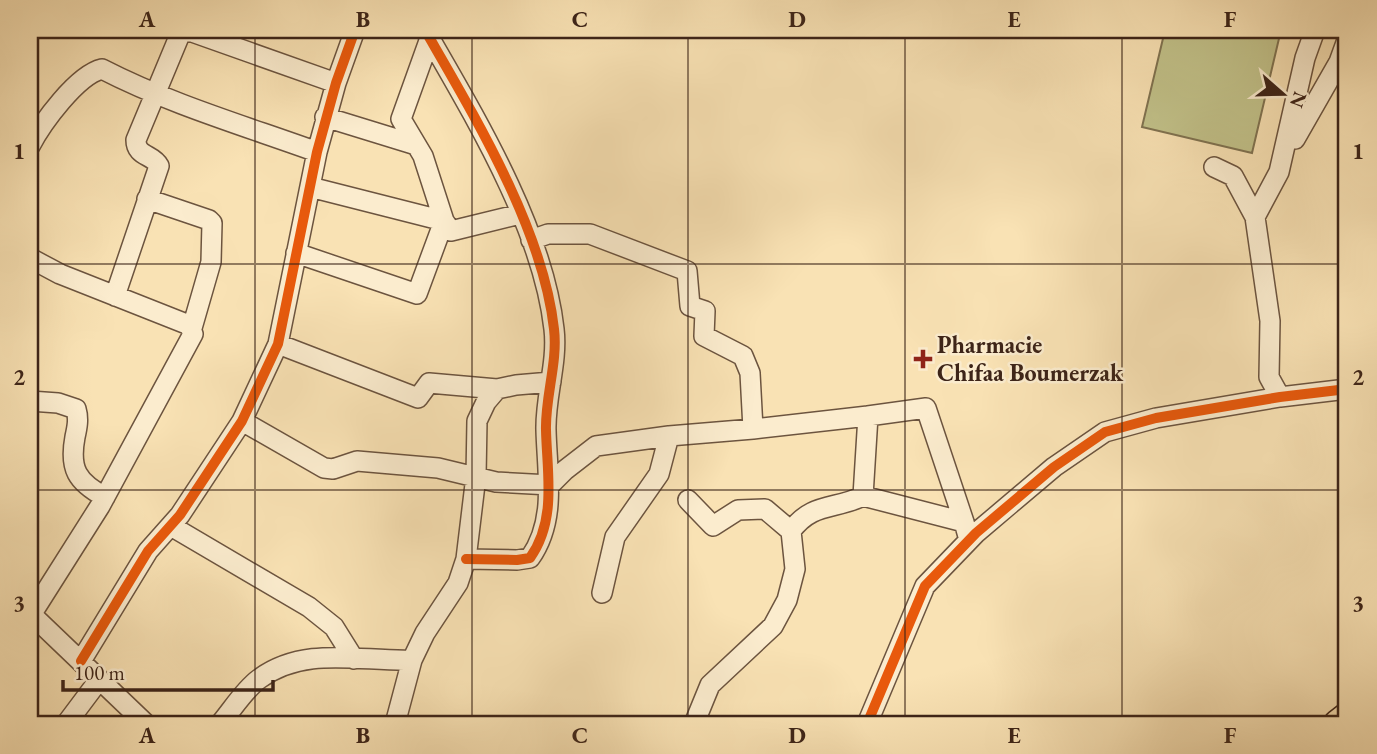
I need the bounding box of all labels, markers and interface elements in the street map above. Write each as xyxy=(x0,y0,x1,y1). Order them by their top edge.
text: A xyxy=(138,4,156,34)
text: B xyxy=(356,4,370,34)
text: C xyxy=(572,4,588,34)
text: D xyxy=(788,4,806,34)
text: E xyxy=(1007,4,1021,34)
text: F xyxy=(1224,4,1237,34)
north arrow xyxy=(1248,60,1318,130)
text: N xyxy=(1284,88,1313,112)
text: 1 xyxy=(13,136,25,166)
text: 1 xyxy=(1352,136,1364,166)
place label: Pharmacie Chifaa Boumerzak xyxy=(937,329,1124,388)
marker: Pharmacie Chifaa Boumerzak xyxy=(915,351,931,367)
text: 2 xyxy=(13,362,25,392)
text: 2 xyxy=(1352,362,1364,392)
text: 3 xyxy=(13,588,25,618)
text: 3 xyxy=(1352,588,1364,618)
scale bar xyxy=(63,649,273,693)
text: 100 m xyxy=(74,659,125,686)
text: A xyxy=(138,720,156,750)
text: B xyxy=(356,720,370,750)
text: C xyxy=(572,720,588,750)
text: D xyxy=(788,720,806,750)
text: E xyxy=(1007,720,1021,750)
text: F xyxy=(1224,720,1237,750)

